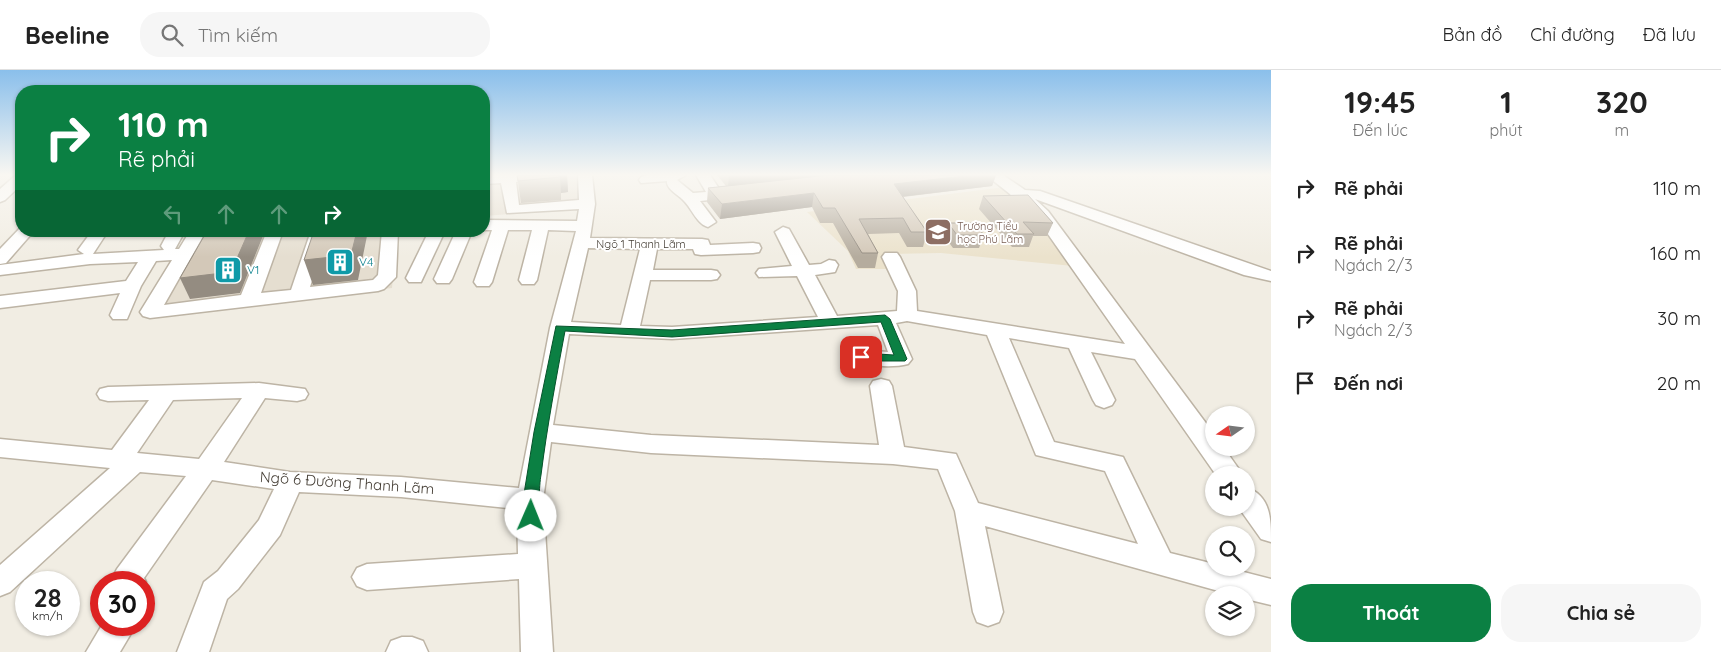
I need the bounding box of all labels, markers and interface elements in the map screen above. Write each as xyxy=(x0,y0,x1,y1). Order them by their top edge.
search box xyxy=(140,12,490,57)
text: Beeline xyxy=(25,20,110,50)
icon: search xyxy=(158,21,186,49)
text: Tìm kiếm xyxy=(198,23,278,47)
text: Bản đồ xyxy=(1443,23,1502,46)
text: Chỉ đường xyxy=(1530,23,1615,46)
text: Đã lưu xyxy=(1643,23,1696,46)
text: 19:45 xyxy=(1344,83,1416,121)
text: 1 xyxy=(1500,83,1512,121)
text: 320 xyxy=(1596,83,1648,121)
text: 110 m xyxy=(118,102,209,146)
icon: right xyxy=(35,105,100,170)
text: Đến lúc xyxy=(1353,120,1408,140)
text: phút xyxy=(1489,120,1523,140)
text: m xyxy=(1615,120,1629,140)
text: Rẽ phải xyxy=(118,145,195,173)
icon: right xyxy=(1291,174,1319,202)
text: Rẽ phải xyxy=(1334,176,1403,200)
text: 110 m xyxy=(1653,176,1701,200)
icon: left xyxy=(159,200,187,228)
icon: ahead xyxy=(212,200,240,228)
icon: ahead xyxy=(265,200,293,228)
icon: right xyxy=(318,200,346,228)
school or university icon: Trường Tiểu học Phú Lãm xyxy=(923,217,953,247)
place label: Trường Tiểu học Phú Lãm xyxy=(957,219,1023,246)
text: Rẽ phải xyxy=(1334,231,1403,255)
street label: Ngõ 1 Thanh Lãm xyxy=(596,237,686,251)
icon: right xyxy=(1291,239,1319,267)
text: 160 m xyxy=(1650,241,1701,265)
building icon: V4 xyxy=(325,247,355,277)
place label: V4 xyxy=(359,254,373,269)
building icon: V1 xyxy=(213,255,243,285)
text: Ngách 2/3 xyxy=(1334,255,1413,275)
place label: V1 xyxy=(247,262,259,277)
text: Rẽ phải xyxy=(1334,296,1403,320)
icon: right xyxy=(1291,304,1319,332)
text: 30 m xyxy=(1657,306,1701,330)
text: Ngách 2/3 xyxy=(1334,320,1413,340)
pin xyxy=(840,336,882,378)
icon: arrive xyxy=(847,343,875,371)
icon: arrive xyxy=(1291,369,1319,397)
text: Đến nơi xyxy=(1334,371,1403,395)
text: 20 m xyxy=(1657,371,1701,395)
north arrow xyxy=(1205,406,1255,456)
map controls xyxy=(1205,406,1255,636)
button: sound xyxy=(1205,466,1255,516)
street label: Ngõ 6 Đường Thanh Lãm xyxy=(259,467,435,498)
position arrow xyxy=(504,489,556,541)
button: search xyxy=(1205,526,1255,576)
speed limit sign: 30 xyxy=(90,571,155,636)
text: 28 xyxy=(34,582,61,613)
button: Thoát xyxy=(1291,584,1491,642)
button: Chia sẻ xyxy=(1501,584,1701,642)
button: layers xyxy=(1205,586,1255,636)
text: km/h xyxy=(32,608,63,623)

